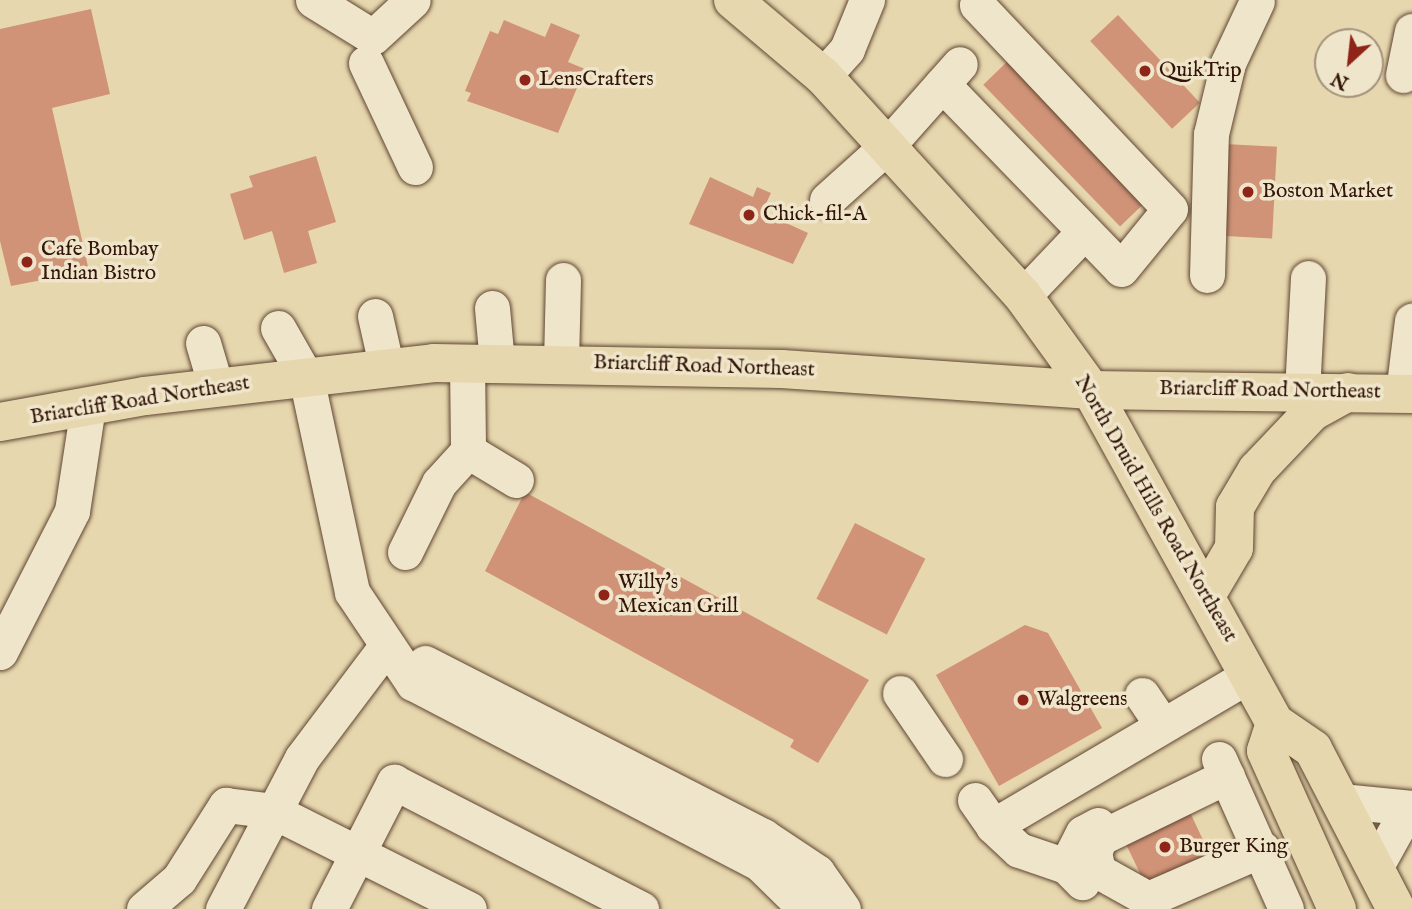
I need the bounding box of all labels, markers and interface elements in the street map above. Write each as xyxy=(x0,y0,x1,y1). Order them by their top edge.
north arrow xyxy=(1314,28,1384,98)
place label: QuikTrip xyxy=(1159,58,1242,84)
marker: QuikTrip xyxy=(1137,63,1153,79)
text: N xyxy=(1328,66,1353,94)
place label: LensCrafters xyxy=(539,67,654,93)
marker: LensCrafters xyxy=(517,72,533,88)
place label: Boston Market xyxy=(1262,179,1393,205)
marker: Boston Market xyxy=(1240,184,1256,200)
place label: Chick-fil-A xyxy=(763,202,867,228)
marker: Chick-fil-A xyxy=(741,207,757,223)
place label: Cafe Bombay Indian Bistro xyxy=(41,237,159,287)
marker: Cafe Bombay Indian Bistro xyxy=(19,254,35,270)
street label: Briarcliff Road Northeast xyxy=(593,351,815,383)
street label: Briarcliff Road Northeast xyxy=(29,371,251,431)
street label: North Druid Hills Road Northeast xyxy=(1068,371,1242,647)
street label: Briarcliff Road Northeast xyxy=(1159,376,1381,406)
place label: Willy's Mexican Grill xyxy=(618,570,738,620)
marker: Willy's Mexican Grill xyxy=(596,587,612,603)
place label: Walgreens xyxy=(1037,687,1127,713)
marker: Walgreens xyxy=(1015,692,1031,708)
place label: Burger King xyxy=(1179,834,1288,860)
marker: Burger King xyxy=(1157,839,1173,855)

